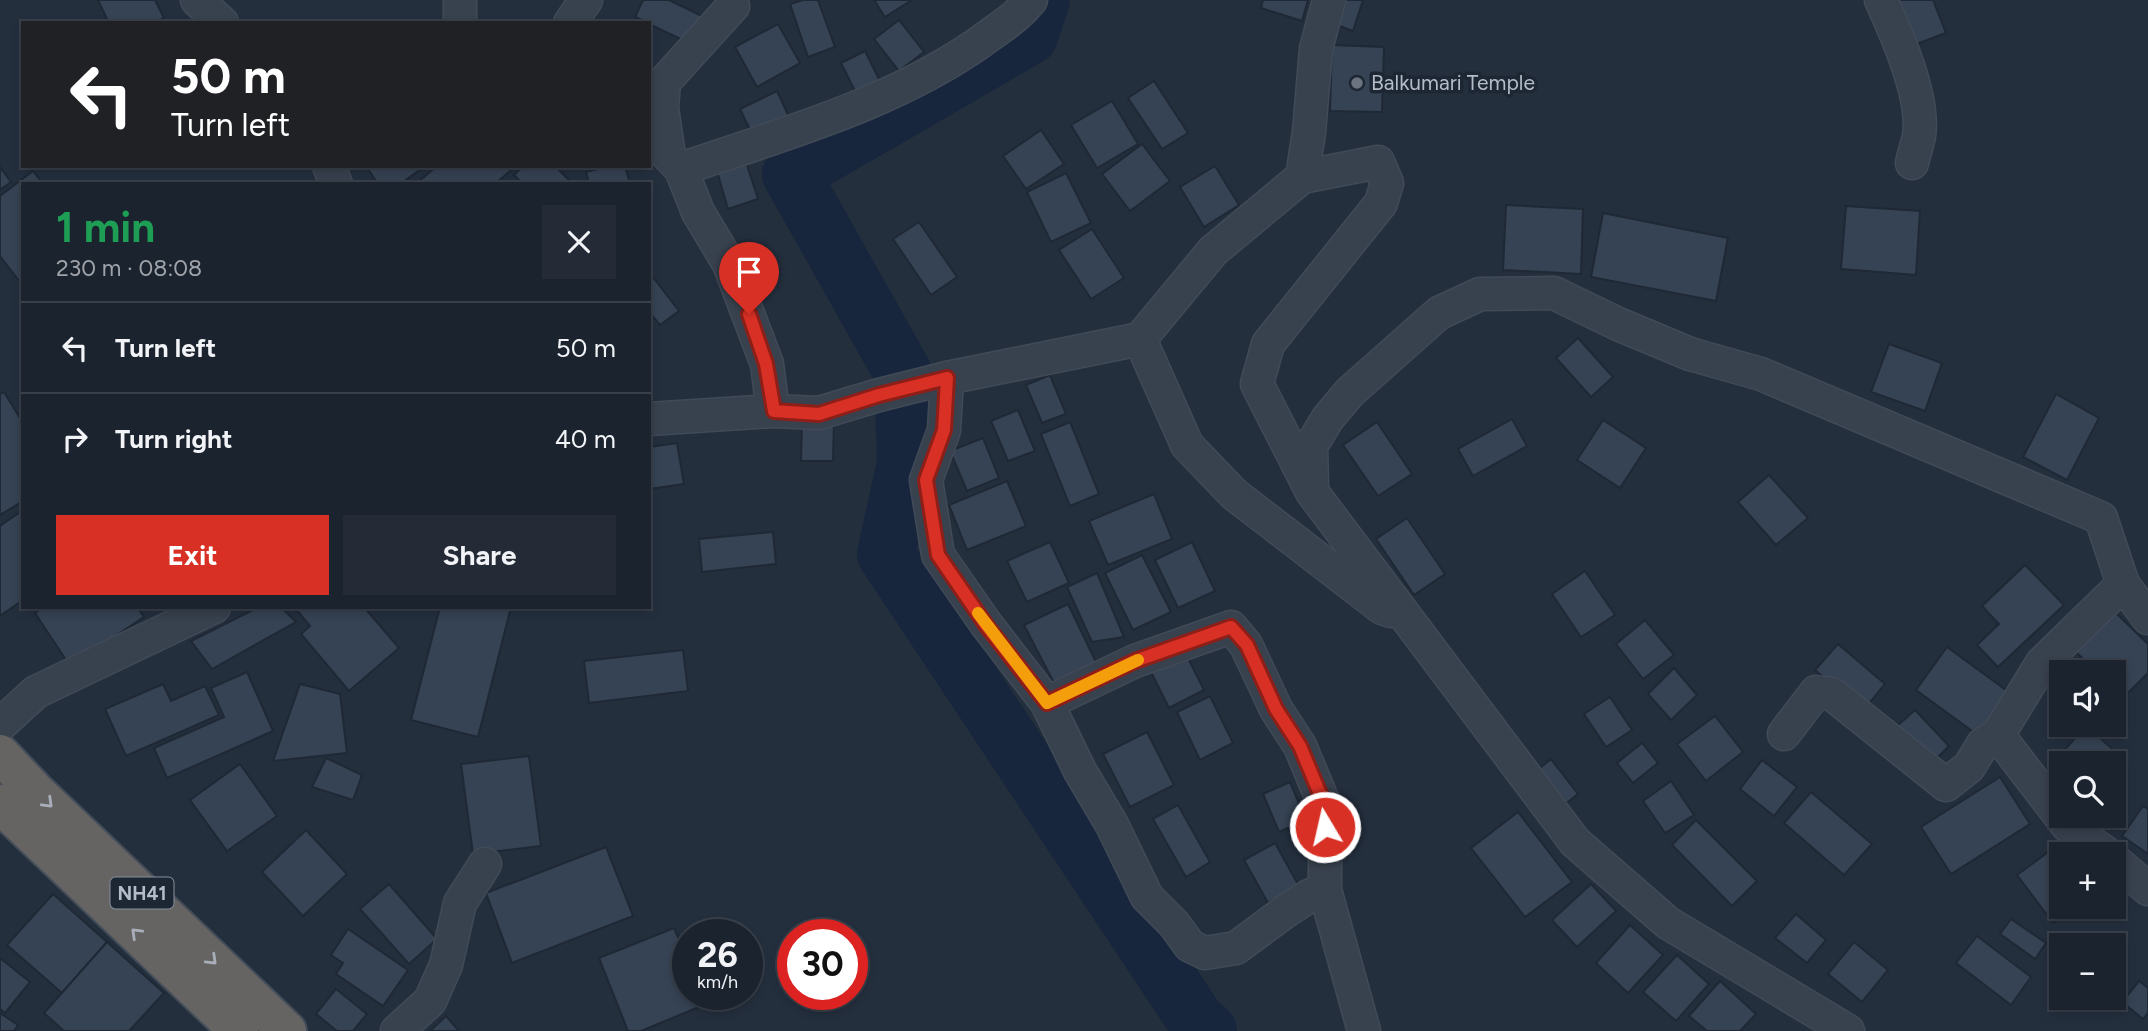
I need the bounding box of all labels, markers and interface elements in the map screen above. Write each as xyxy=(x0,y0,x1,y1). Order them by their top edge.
text: 50 m xyxy=(171,46,286,105)
icon: left xyxy=(56,49,147,140)
place label: Balkumari Temple xyxy=(1371,70,1535,95)
marker: Balkumari Temple xyxy=(1349,75,1365,91)
text: Turn left xyxy=(171,106,290,144)
text: 1 min xyxy=(56,202,155,253)
button: close xyxy=(542,205,616,279)
pin xyxy=(719,242,779,314)
icon: arrive xyxy=(730,253,768,291)
text: 230 m · 08:08 xyxy=(56,254,202,282)
icon: left xyxy=(56,329,94,367)
text: Turn left xyxy=(115,332,216,364)
text: 50 m xyxy=(556,332,616,364)
icon: right xyxy=(56,420,94,458)
text: Turn right xyxy=(115,423,232,455)
text: 40 m xyxy=(555,423,616,455)
button: Exit xyxy=(56,515,329,595)
button: Share xyxy=(343,515,616,595)
map controls xyxy=(2049,660,2126,1010)
button: sound xyxy=(2049,660,2126,737)
button: search xyxy=(2049,751,2126,828)
position arrow xyxy=(1288,790,1362,864)
one-way arrow xyxy=(39,794,52,807)
button: + xyxy=(2049,842,2126,919)
road number: NH41 xyxy=(110,878,174,908)
speed limit sign: 30 xyxy=(777,919,868,1010)
one-way arrow xyxy=(131,929,144,942)
button: − xyxy=(2049,933,2126,1010)
text: 26 xyxy=(697,934,738,976)
one-way arrow xyxy=(204,952,217,965)
text: km/h xyxy=(697,971,738,993)

